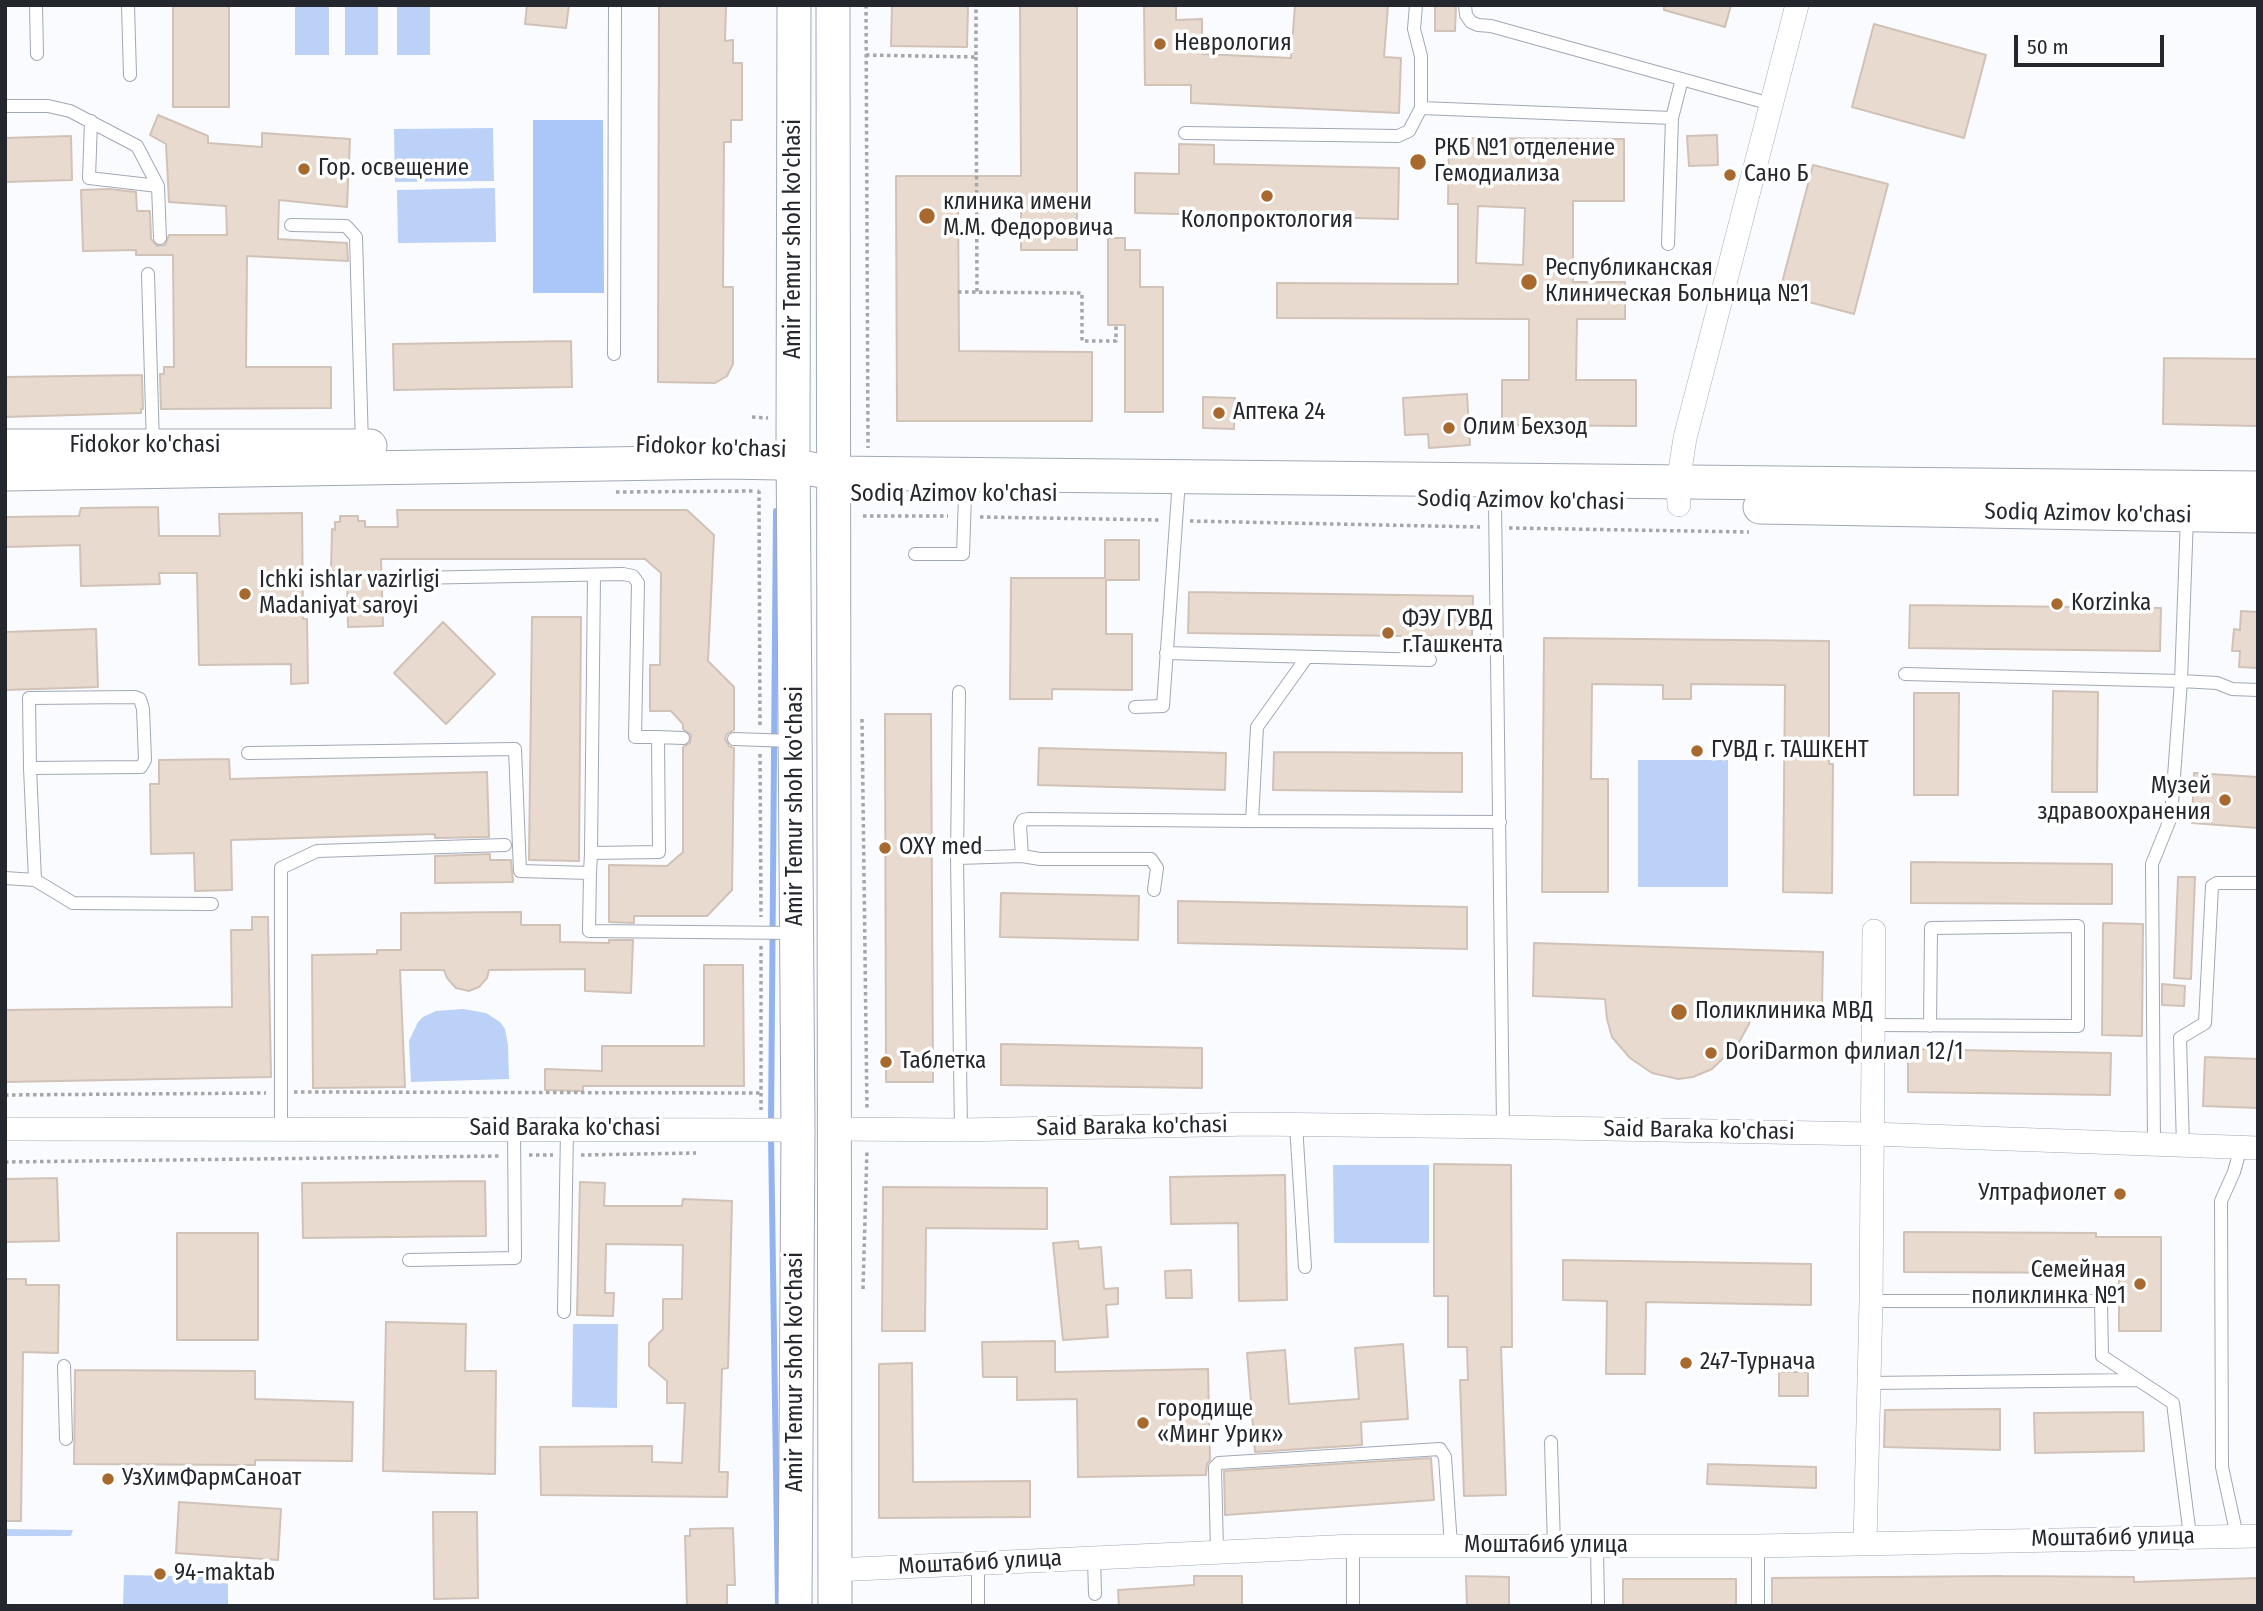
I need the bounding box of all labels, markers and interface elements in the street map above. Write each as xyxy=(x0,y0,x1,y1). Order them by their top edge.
scale bar xyxy=(2018,21,2168,65)
place label: Неврология xyxy=(1174,30,1292,58)
text: 50 m xyxy=(2027,34,2069,60)
marker: Неврология xyxy=(1152,36,1168,52)
street label: Amir Temur shoh ko'chasi xyxy=(780,119,808,359)
place label: РКБ №1 отделение Гемодиализа xyxy=(1434,135,1615,189)
marker: РКБ №1 отделение Гемодиализа xyxy=(1408,152,1428,172)
place label: Гор. освещение xyxy=(318,155,469,183)
marker: Гор. освещение xyxy=(296,161,312,177)
place label: Сано Б xyxy=(1744,161,1809,189)
marker: Сано Б xyxy=(1722,167,1738,183)
marker: Колопроктология xyxy=(1259,188,1275,204)
place label: клиника имени М.М. Федоровича xyxy=(943,189,1113,243)
marker: клиника имени М.М. Федоровича xyxy=(917,206,937,226)
place label: Колопроктология xyxy=(1181,207,1353,235)
place label: Республиканская Клиническая Больница №1 xyxy=(1545,255,1809,309)
marker: Республиканская Клиническая Больница №1 xyxy=(1519,272,1539,292)
place label: Аптека 24 xyxy=(1233,399,1325,427)
marker: Аптека 24 xyxy=(1211,405,1227,421)
place label: Олим Бехзод xyxy=(1463,414,1588,442)
marker: Олим Бехзод xyxy=(1441,420,1457,436)
street label: Fidokor ko'chasi xyxy=(69,432,221,460)
street label: Fidokor ko'chasi xyxy=(635,432,787,464)
street label: Sodiq Azimov ko'chasi xyxy=(850,481,1058,509)
street label: Sodiq Azimov ko'chasi xyxy=(1417,485,1625,517)
street label: Sodiq Azimov ko'chasi xyxy=(1984,498,2192,530)
place label: Ichki ishlar vazirligi Madaniyat saroyi xyxy=(259,567,440,621)
marker: Ichki ishlar vazirligi Madaniyat saroyi xyxy=(237,586,253,602)
place label: Korzinka xyxy=(2071,590,2151,618)
marker: Korzinka xyxy=(2049,596,2065,612)
place label: ФЭУ ГУВД г.Ташкента xyxy=(1402,606,1503,660)
marker: ФЭУ ГУВД г.Ташкента xyxy=(1380,625,1396,641)
street label: Amir Temur shoh ko'chasi xyxy=(782,686,810,926)
place label: ГУВД г. ТАШКЕНТ xyxy=(1711,737,1869,765)
marker: ГУВД г. ТАШКЕНТ xyxy=(1689,743,1705,759)
place label: Музей здравоохранения xyxy=(2038,773,2211,827)
marker: Музей здравоохранения xyxy=(2217,792,2233,808)
place label: OXY med xyxy=(899,834,983,862)
marker: OXY med xyxy=(877,840,893,856)
place label: Поликлиника МВД xyxy=(1695,998,1873,1026)
marker: Поликлиника МВД xyxy=(1669,1002,1689,1022)
place label: DoriDarmon филиал 12/1 xyxy=(1725,1039,1963,1067)
marker: DoriDarmon филиал 12/1 xyxy=(1703,1045,1719,1061)
place label: Таблетка xyxy=(900,1048,986,1076)
marker: Таблетка xyxy=(878,1054,894,1070)
street label: Said Baraka ko'chasi xyxy=(1036,1112,1228,1142)
street label: Said Baraka ko'chasi xyxy=(469,1115,661,1143)
street label: Said Baraka ko'chasi xyxy=(1603,1116,1795,1146)
place label: Ултрафиолет xyxy=(1978,1180,2106,1208)
marker: Ултрафиолет xyxy=(2112,1186,2128,1202)
street label: Amir Temur shoh ko'chasi xyxy=(782,1252,810,1492)
place label: Семейная поликлинка №1 xyxy=(1971,1257,2126,1311)
marker: Семейная поликлинка №1 xyxy=(2132,1276,2148,1292)
place label: 247-Турнача xyxy=(1700,1349,1815,1377)
marker: 247-Турнача xyxy=(1678,1355,1694,1371)
place label: городище «Минг Урик» xyxy=(1157,1396,1283,1450)
marker: городище «Минг Урик» xyxy=(1135,1415,1151,1431)
place label: УзХимФармСаноат xyxy=(122,1465,301,1493)
marker: УзХимФармСаноат xyxy=(100,1471,116,1487)
street label: Моштабиб улица xyxy=(2031,1523,2195,1553)
street label: Моштабиб улица xyxy=(1464,1532,1628,1560)
street label: Моштабиб улица xyxy=(897,1545,1063,1581)
place label: 94-maktab xyxy=(174,1560,275,1588)
marker: 94-maktab xyxy=(152,1566,168,1582)

